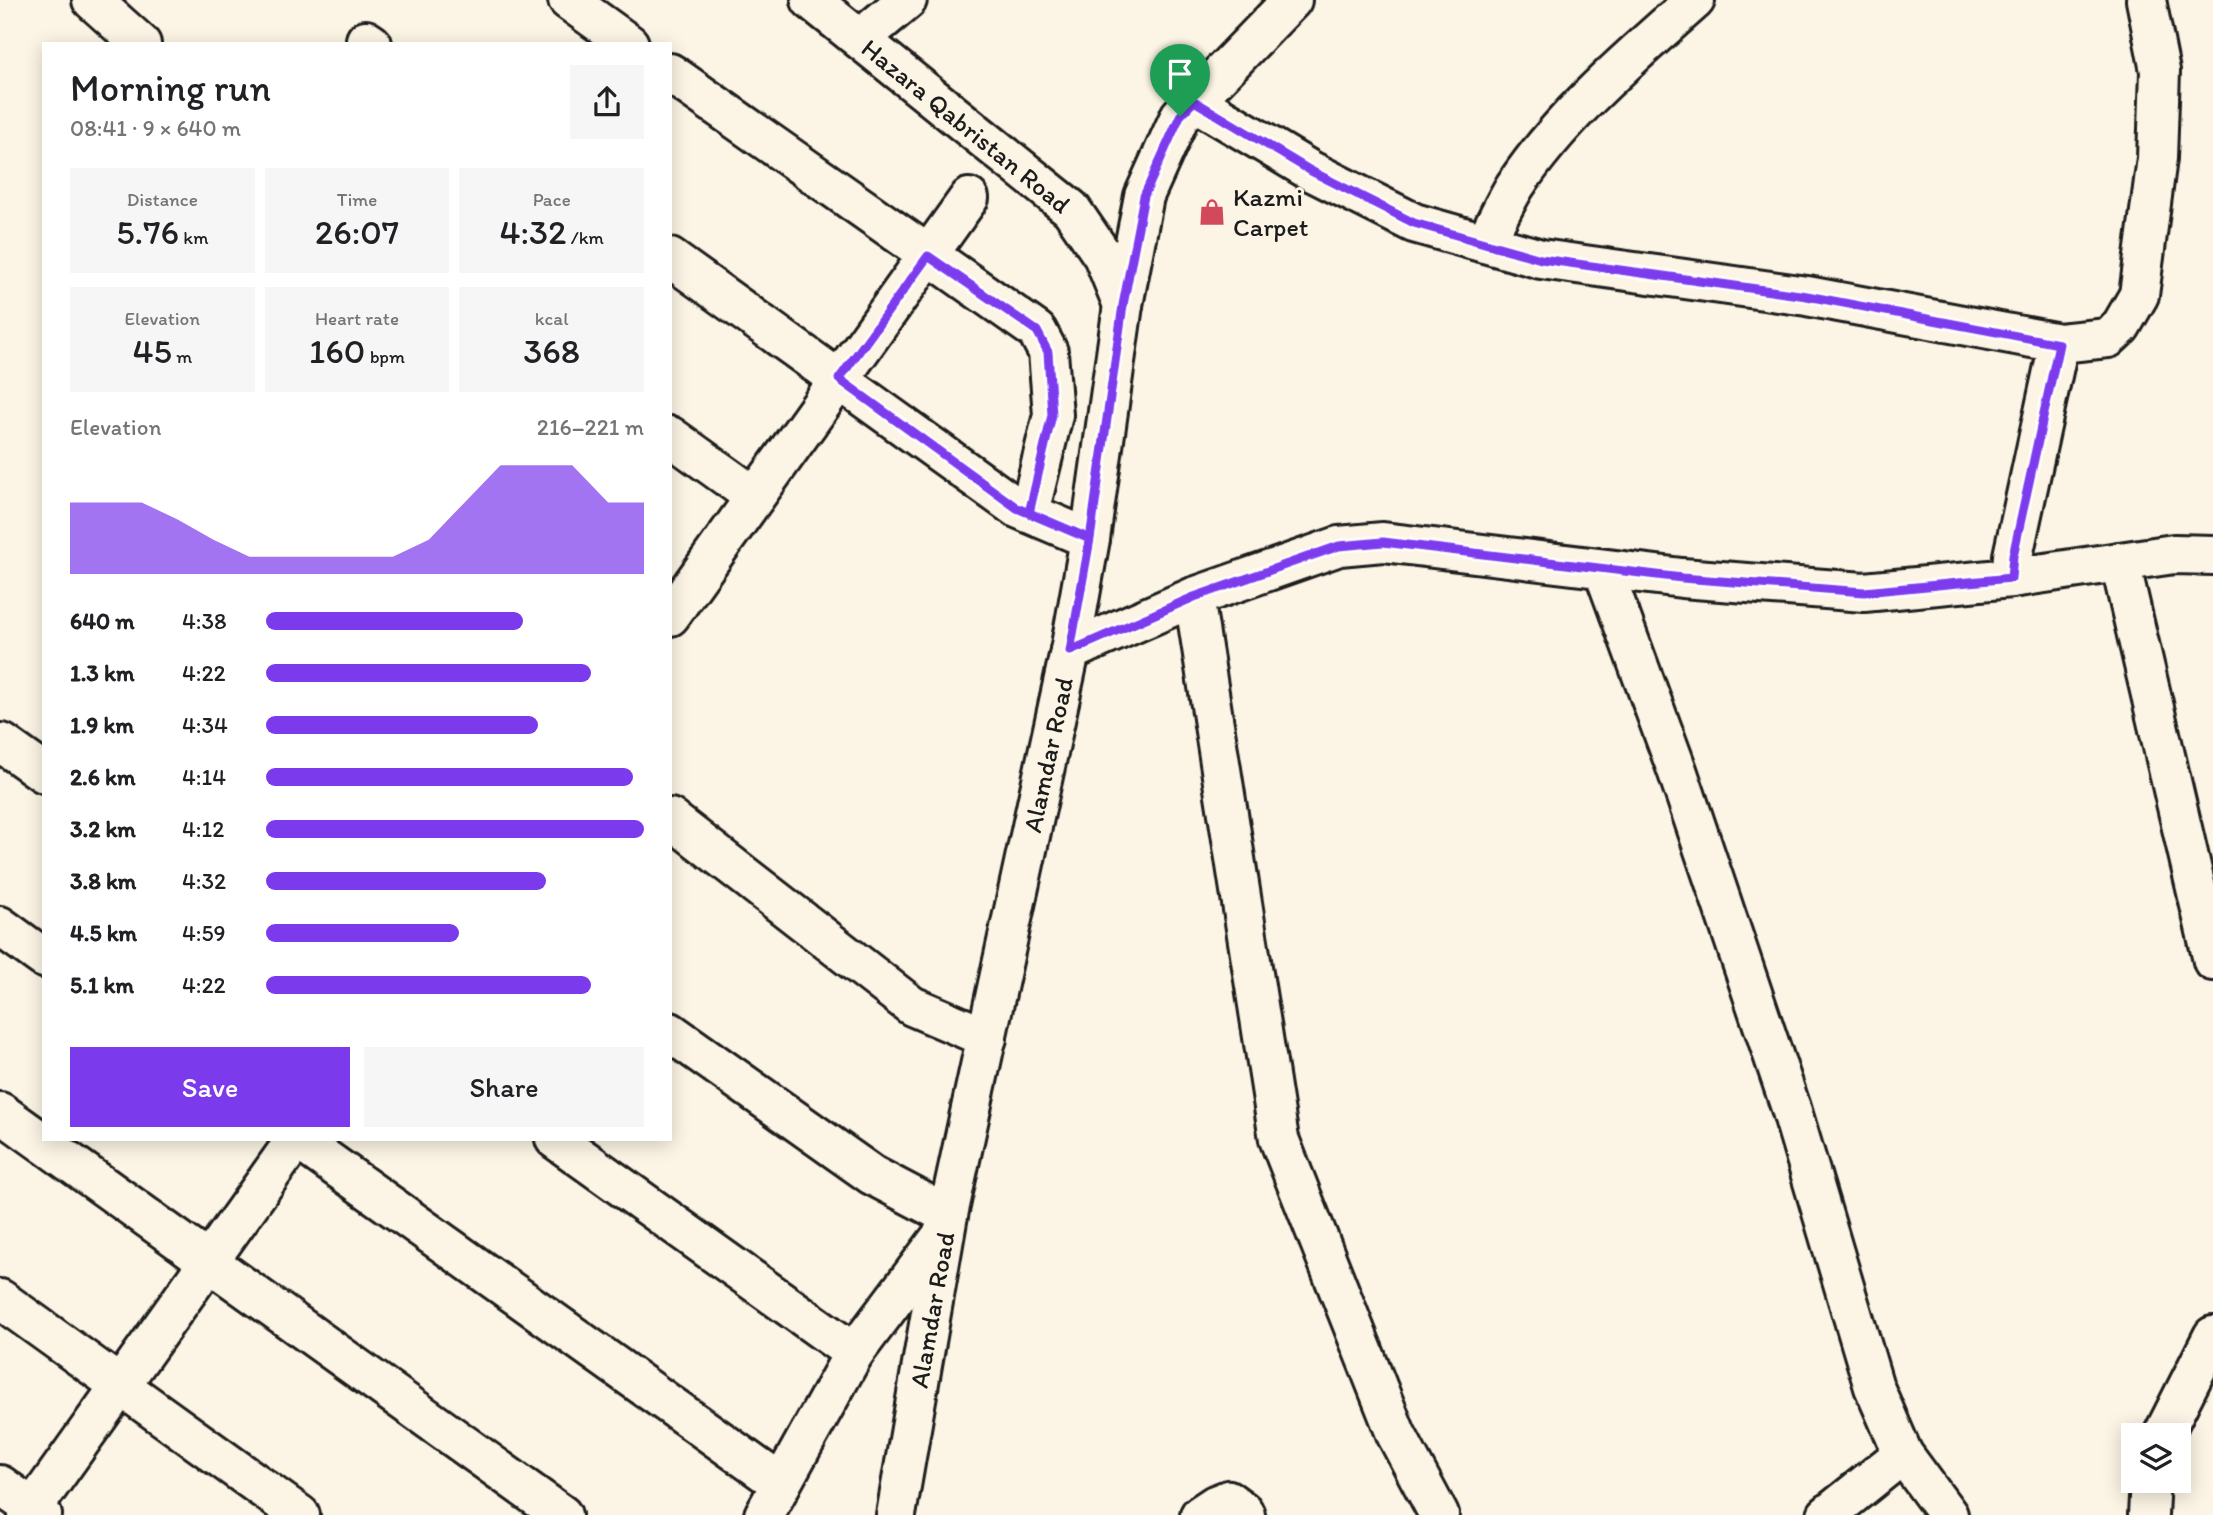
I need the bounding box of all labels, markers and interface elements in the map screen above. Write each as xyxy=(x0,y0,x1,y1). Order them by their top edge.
street label: Hazara Qabristan Road xyxy=(855,32,1077,220)
pin xyxy=(1150,44,1210,116)
icon: arrive xyxy=(1161,55,1199,93)
text: Morning run xyxy=(70,65,271,111)
button: share xyxy=(570,65,644,139)
text: 08:41 · 9 × 640 m xyxy=(70,114,241,142)
place label: Kazmi Carpet xyxy=(1233,181,1309,243)
text: Distance xyxy=(127,188,198,211)
text: Time xyxy=(337,188,377,211)
text: Pace xyxy=(533,188,571,211)
shop icon: Kazmi Carpet xyxy=(1197,197,1227,227)
text: 5.76 xyxy=(116,211,179,253)
text: 26:07 xyxy=(315,211,399,253)
text: 4:32 xyxy=(499,211,567,253)
text: km xyxy=(179,226,208,249)
text: /km xyxy=(567,226,604,249)
text: Elevation xyxy=(125,307,200,330)
text: Heart rate xyxy=(315,307,399,330)
text: kcal xyxy=(535,307,569,330)
text: 45 xyxy=(132,330,172,372)
text: 160 xyxy=(309,330,365,372)
text: 368 xyxy=(523,330,580,372)
text: m xyxy=(172,345,192,368)
text: bpm xyxy=(365,345,405,368)
text: Elevation xyxy=(70,413,161,441)
text: 216–221 m xyxy=(537,413,644,441)
text: 640 m xyxy=(70,607,135,635)
text: 4:38 xyxy=(182,607,227,635)
text: 1.3 km xyxy=(70,659,134,687)
text: 4:22 xyxy=(182,659,226,687)
street label: Alamdar Road xyxy=(1016,674,1080,836)
text: 1.9 km xyxy=(70,711,134,739)
text: 4:34 xyxy=(182,711,228,739)
text: 2.6 km xyxy=(70,763,136,791)
text: 4:14 xyxy=(182,763,226,791)
text: 3.2 km xyxy=(70,815,136,843)
text: 4:12 xyxy=(182,815,224,843)
text: 3.8 km xyxy=(70,867,136,895)
text: 4:32 xyxy=(182,867,226,895)
text: 4.5 km xyxy=(70,919,137,947)
text: 4:59 xyxy=(182,919,226,947)
text: 5.1 km xyxy=(70,971,134,999)
text: 4:22 xyxy=(182,971,226,999)
button: Save xyxy=(70,1047,350,1127)
button: Share xyxy=(364,1047,644,1127)
street label: Alamdar Road xyxy=(903,1229,961,1391)
map controls xyxy=(2121,1423,2191,1493)
button: layers xyxy=(2121,1423,2191,1493)

